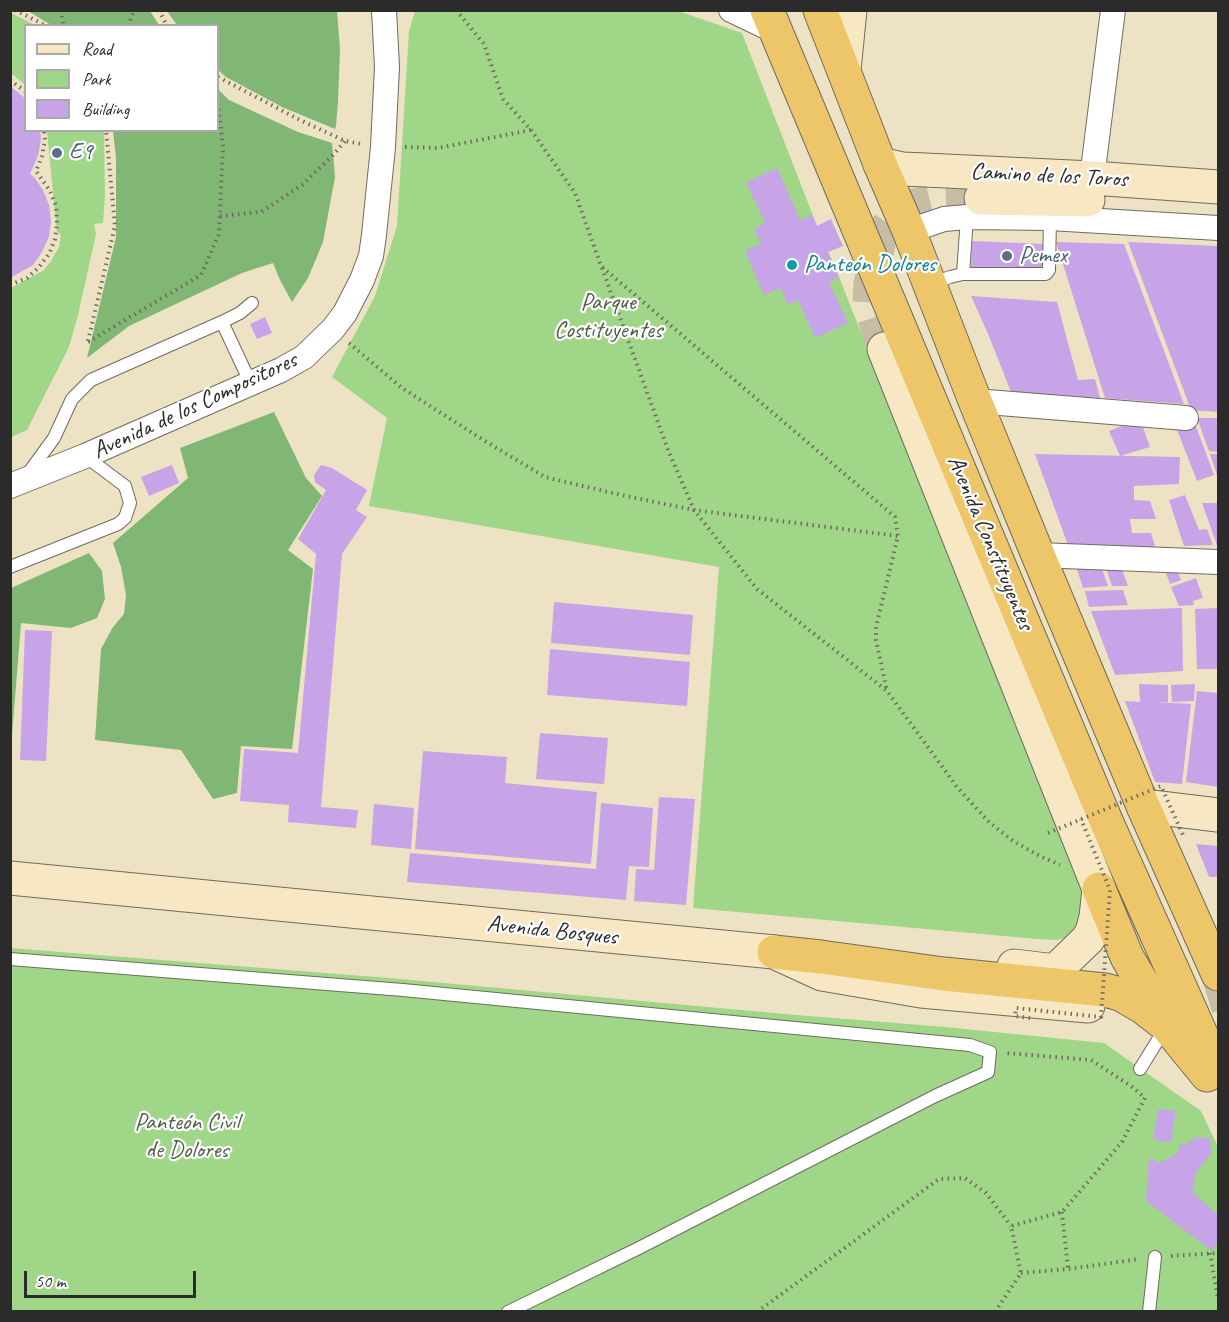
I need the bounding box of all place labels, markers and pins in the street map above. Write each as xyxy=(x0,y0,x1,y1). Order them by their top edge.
place label: E9 xyxy=(69,139,92,167)
marker: E9 xyxy=(50,146,64,160)
place label: Pemex xyxy=(1019,242,1067,270)
marker: Pemex xyxy=(1000,249,1014,263)
place label: Panteón Dolores xyxy=(804,251,936,279)
marker: Panteón Dolores xyxy=(785,258,799,272)

